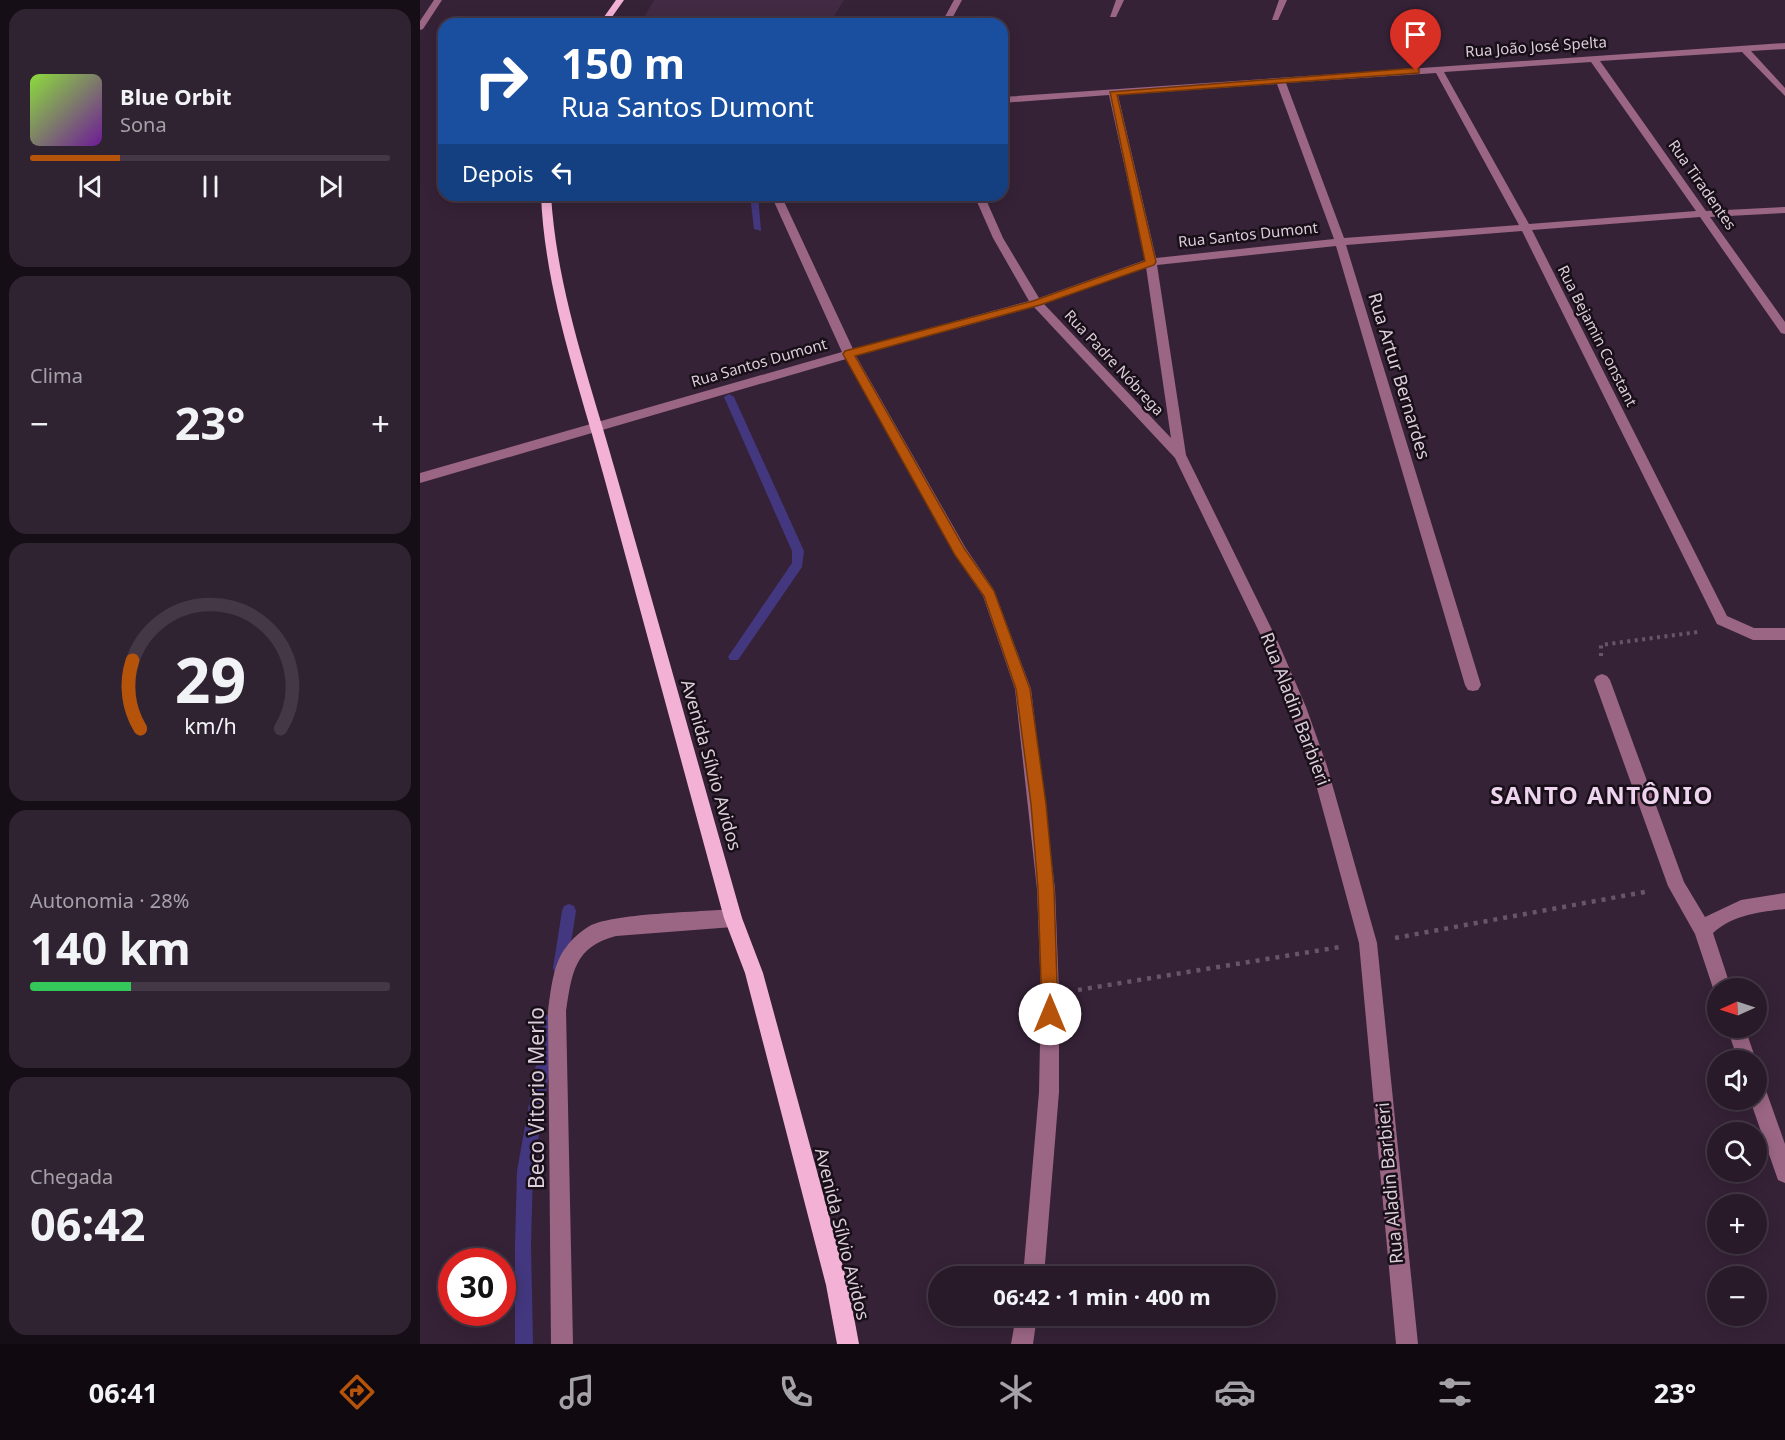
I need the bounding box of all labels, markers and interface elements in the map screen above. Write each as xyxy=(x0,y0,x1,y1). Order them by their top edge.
pin xyxy=(1390,9,1441,71)
icon: arrive xyxy=(1399,18,1432,51)
street label: Rua João José Spelta xyxy=(1464,31,1607,61)
text: 150 m xyxy=(561,34,685,91)
icon: right xyxy=(462,42,540,120)
text: Blue Orbit xyxy=(120,81,232,111)
text: Rua Santos Dumont xyxy=(561,88,814,125)
text: Sona xyxy=(120,111,167,138)
street label: Rua Tiradentes xyxy=(1664,135,1741,233)
icon: left xyxy=(546,156,579,189)
text: Depois xyxy=(462,158,534,188)
icon: previous xyxy=(74,170,107,203)
icon: pause xyxy=(194,170,227,203)
icon: next xyxy=(314,170,347,203)
street label: Rua Santos Dumont xyxy=(1177,217,1319,251)
street label: Rua Bejamin Constant xyxy=(1554,262,1642,410)
street label: Rua Artur Bernardes xyxy=(1363,289,1437,462)
street label: Rua Padre Nóbrega xyxy=(1060,305,1169,419)
street label: Rua Santos Dumont xyxy=(688,333,830,391)
text: Clima xyxy=(30,362,83,389)
text: 23° xyxy=(175,392,245,453)
text: − xyxy=(30,401,49,446)
text: + xyxy=(371,401,390,446)
street label: Rua Aladin Barbieri xyxy=(1256,629,1336,789)
text: 29 xyxy=(174,636,246,721)
street label: Avenida Sílvio Avidos xyxy=(676,676,748,853)
text: km/h xyxy=(184,711,236,740)
district label: SANTO ANTÔNIO xyxy=(1490,778,1714,811)
text: Autonomia · 28% xyxy=(30,887,189,914)
text: 140 km xyxy=(30,917,191,978)
north arrow xyxy=(1707,978,1767,1038)
map controls xyxy=(1707,978,1767,1326)
position arrow xyxy=(1018,982,1082,1046)
street label: Beco Vitorio Merlo xyxy=(522,1007,550,1189)
button: sound xyxy=(1707,1050,1767,1110)
street label: Rua Aladin Barbieri xyxy=(1370,1101,1408,1265)
button: search xyxy=(1707,1122,1767,1182)
street label: Avenida Sílvio Avidos xyxy=(810,1145,876,1322)
text: Chegada xyxy=(30,1163,113,1190)
text: 06:42 xyxy=(30,1193,146,1254)
button: + xyxy=(1707,1194,1767,1254)
speed limit sign: 30 xyxy=(438,1248,516,1326)
button: − xyxy=(1707,1266,1767,1326)
text: 06:42 · 1 min · 400 m xyxy=(993,1281,1211,1311)
icon: directions xyxy=(336,1371,378,1413)
icon: music xyxy=(556,1371,598,1413)
icon: phone xyxy=(775,1371,817,1413)
icon: climate xyxy=(995,1371,1037,1413)
icon: car xyxy=(1214,1371,1256,1413)
icon: filters xyxy=(1434,1371,1476,1413)
text: 06:41 xyxy=(89,1374,158,1411)
text: 23° xyxy=(1654,1374,1696,1411)

